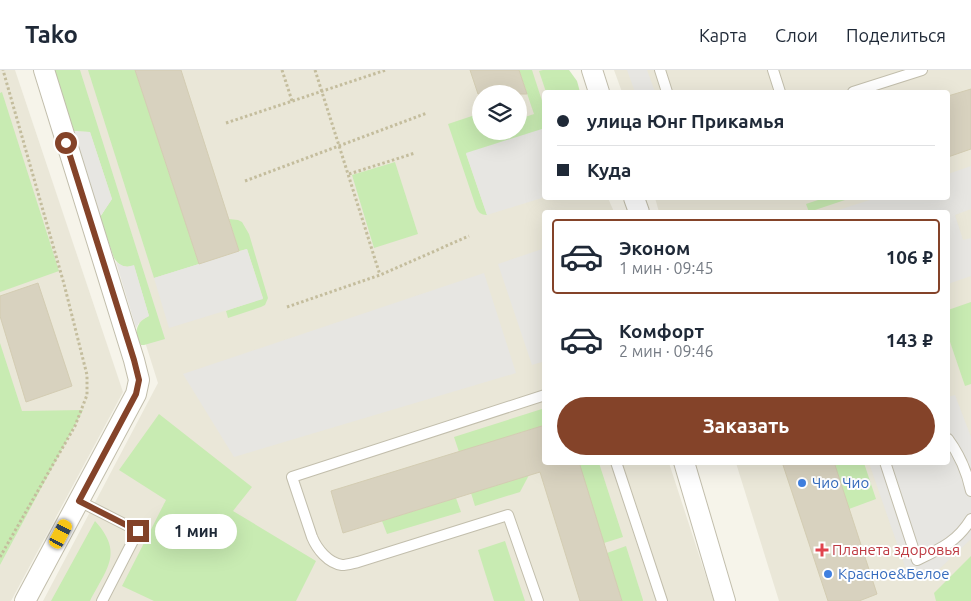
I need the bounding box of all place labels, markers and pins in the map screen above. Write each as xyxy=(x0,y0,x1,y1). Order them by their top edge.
place label: Чио Чио xyxy=(812,474,869,491)
marker: Чио Чио xyxy=(796,477,808,489)
place label: Планета здоровья xyxy=(832,541,960,558)
marker: Планета здоровья xyxy=(816,544,828,556)
place label: Красное&Белое xyxy=(838,565,950,582)
marker: Красное&Белое xyxy=(822,568,834,580)

